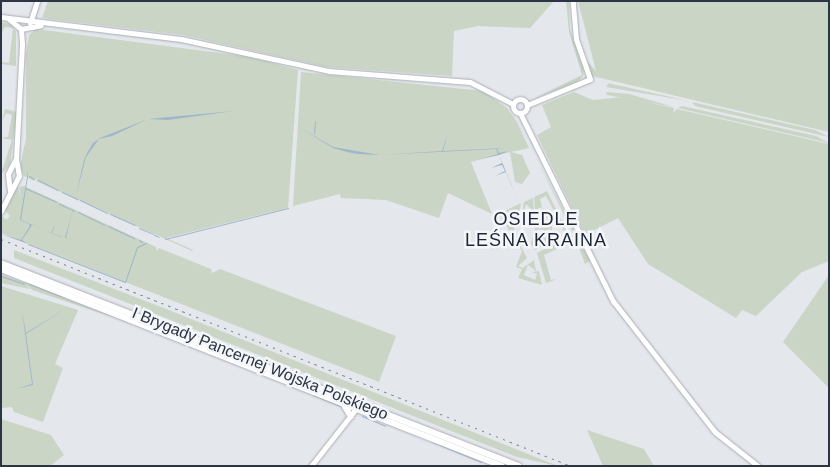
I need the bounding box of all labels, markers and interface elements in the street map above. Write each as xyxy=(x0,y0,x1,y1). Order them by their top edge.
district label: OSIEDLE LEŚNA KRAINA xyxy=(463,209,609,252)
street label: I Brygady Pancernej Wojska Polskiego xyxy=(129,304,391,424)

